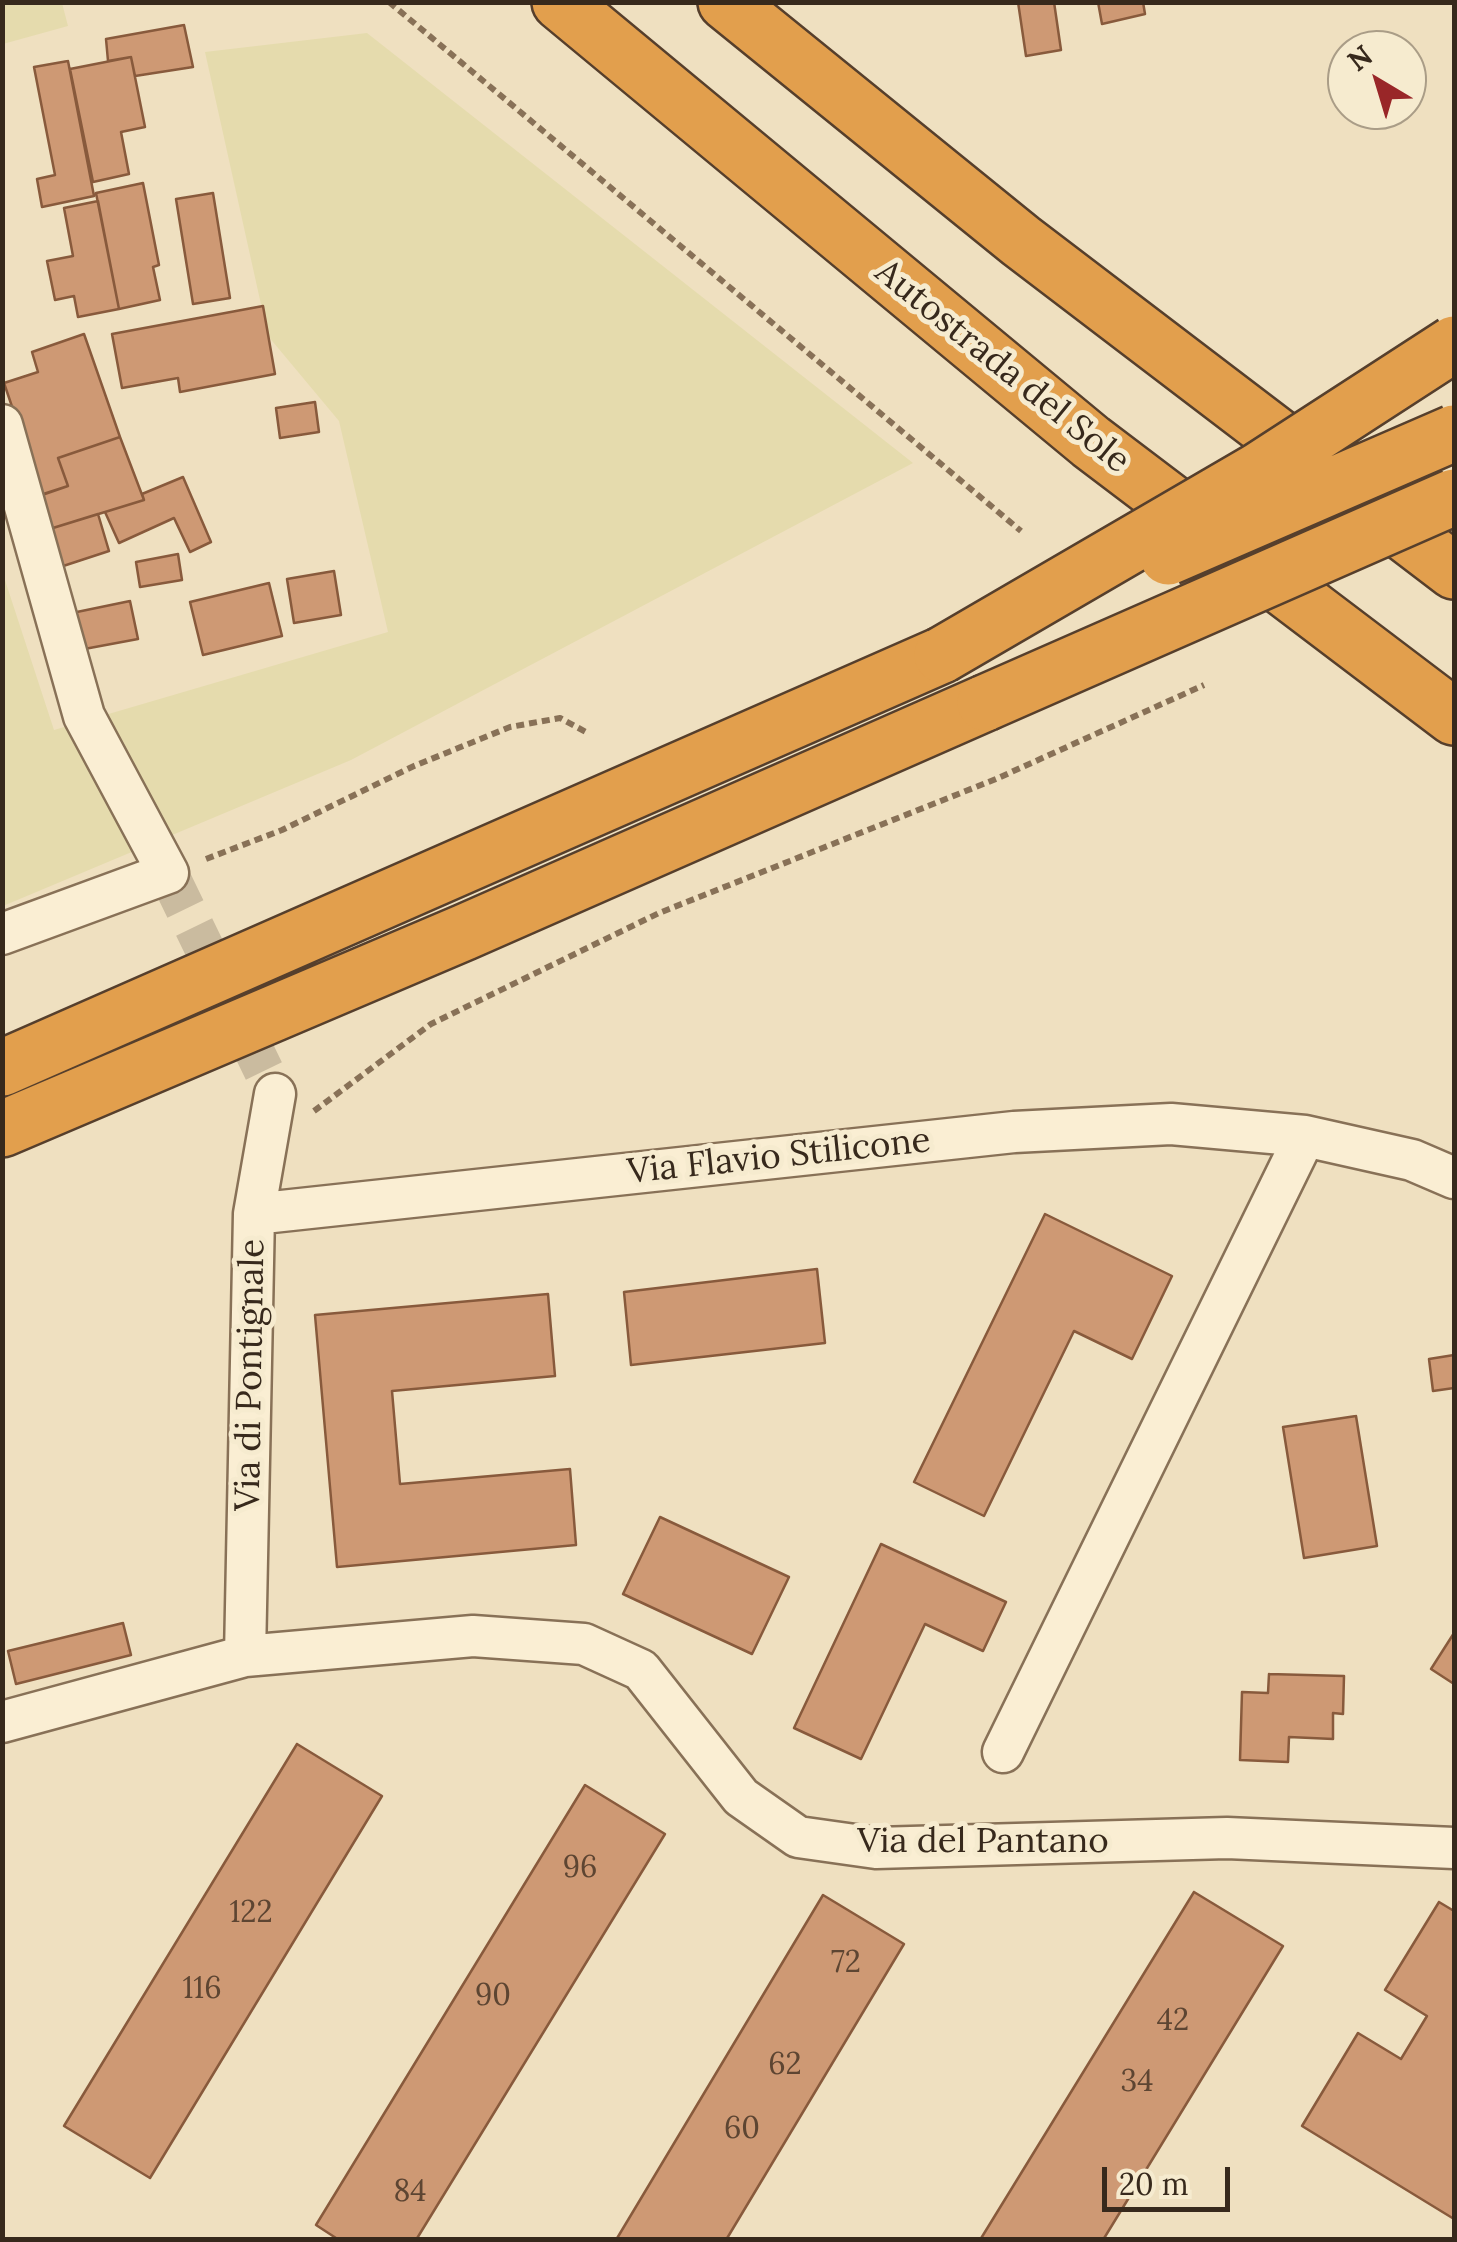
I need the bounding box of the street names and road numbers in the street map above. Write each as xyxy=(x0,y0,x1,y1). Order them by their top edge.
street label: Autostrada del Sole xyxy=(866,252,1138,482)
street label: Via Flavio Stilicone xyxy=(625,1120,933,1194)
street label: Via di Pontignale xyxy=(228,1239,274,1511)
street label: Via del Pantano xyxy=(857,1821,1109,1863)

